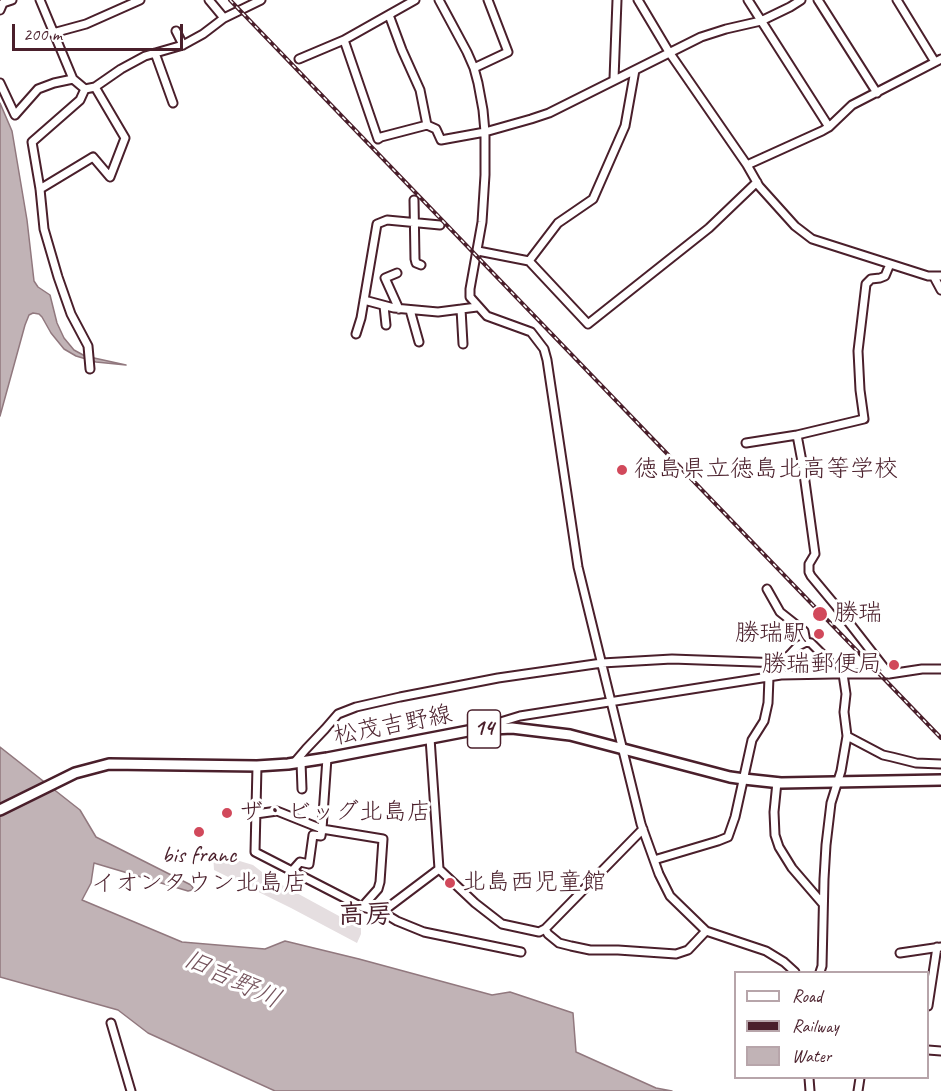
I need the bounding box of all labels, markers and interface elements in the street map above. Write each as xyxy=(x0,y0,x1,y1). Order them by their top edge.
scale bar xyxy=(15,12,186,50)
text: 200 m xyxy=(23,23,62,45)
place label: 徳島県立徳島北高等学校 xyxy=(634,456,898,484)
marker: 徳島県立徳島北高等学校 xyxy=(615,463,629,477)
place label: 勝瑞 xyxy=(834,600,882,628)
marker: 勝瑞 xyxy=(811,605,829,623)
place label: 勝瑞駅 xyxy=(735,620,807,648)
marker: 勝瑞駅 xyxy=(812,627,826,641)
place label: 勝瑞郵便局 xyxy=(762,651,882,679)
marker: 勝瑞郵便局 xyxy=(887,658,901,672)
street label: 松茂吉野線 xyxy=(331,700,455,752)
road number: 14 xyxy=(468,710,500,748)
place label: ザ・ビッグ北島店 xyxy=(239,799,431,827)
marker: ザ・ビッグ北島店 xyxy=(220,806,234,820)
marker: bis franc イオンタウン北島店 xyxy=(192,825,206,839)
place label: bis franc イオンタウン北島店 xyxy=(91,842,307,898)
place label: 北島西児童館 xyxy=(462,869,606,897)
marker: 北島西児童館 xyxy=(443,876,457,890)
district label: 高房 xyxy=(338,900,392,932)
water label: 旧吉野川 xyxy=(178,944,286,1016)
legend xyxy=(734,971,929,1079)
text: Road xyxy=(792,985,822,1007)
text: Railway xyxy=(792,1015,839,1037)
text: Water xyxy=(792,1045,831,1067)

